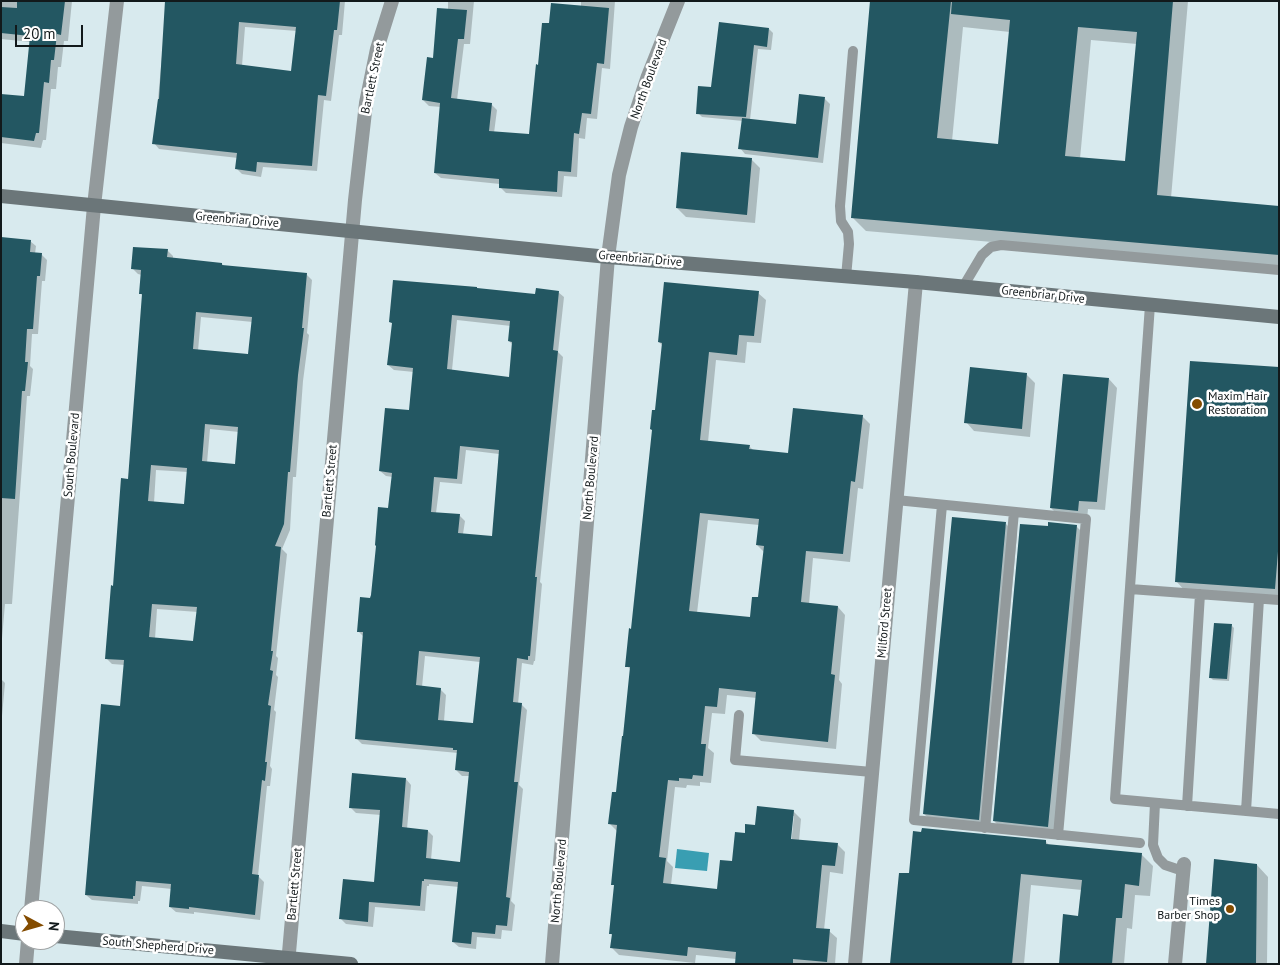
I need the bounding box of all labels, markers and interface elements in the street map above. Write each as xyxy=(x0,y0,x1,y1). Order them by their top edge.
scale bar xyxy=(18,15,85,47)
text: 20 m xyxy=(23,24,56,43)
street label: North Boulevard xyxy=(628,37,670,121)
street label: Bartlett Street xyxy=(358,41,388,115)
street label: Greenbriar Drive xyxy=(195,209,279,231)
street label: Greenbriar Drive xyxy=(598,248,682,270)
street label: Greenbriar Drive xyxy=(1001,283,1085,307)
place label: Maxim Hair Restoration xyxy=(1208,390,1267,418)
marker: Maxim Hair Restoration xyxy=(1190,397,1204,411)
street label: South Boulevard xyxy=(61,412,83,498)
street label: North Boulevard xyxy=(580,435,602,521)
street label: Bartlett Street xyxy=(320,444,340,518)
street label: Milford Street xyxy=(875,587,895,659)
street label: North Boulevard xyxy=(548,838,570,924)
street label: Bartlett Street xyxy=(285,847,305,921)
place label: Times Barber Shop xyxy=(1157,895,1220,923)
north arrow xyxy=(15,900,65,950)
marker: Times Barber Shop xyxy=(1224,903,1236,915)
text: N xyxy=(44,921,63,932)
street label: South Shepherd Drive xyxy=(102,934,214,958)

